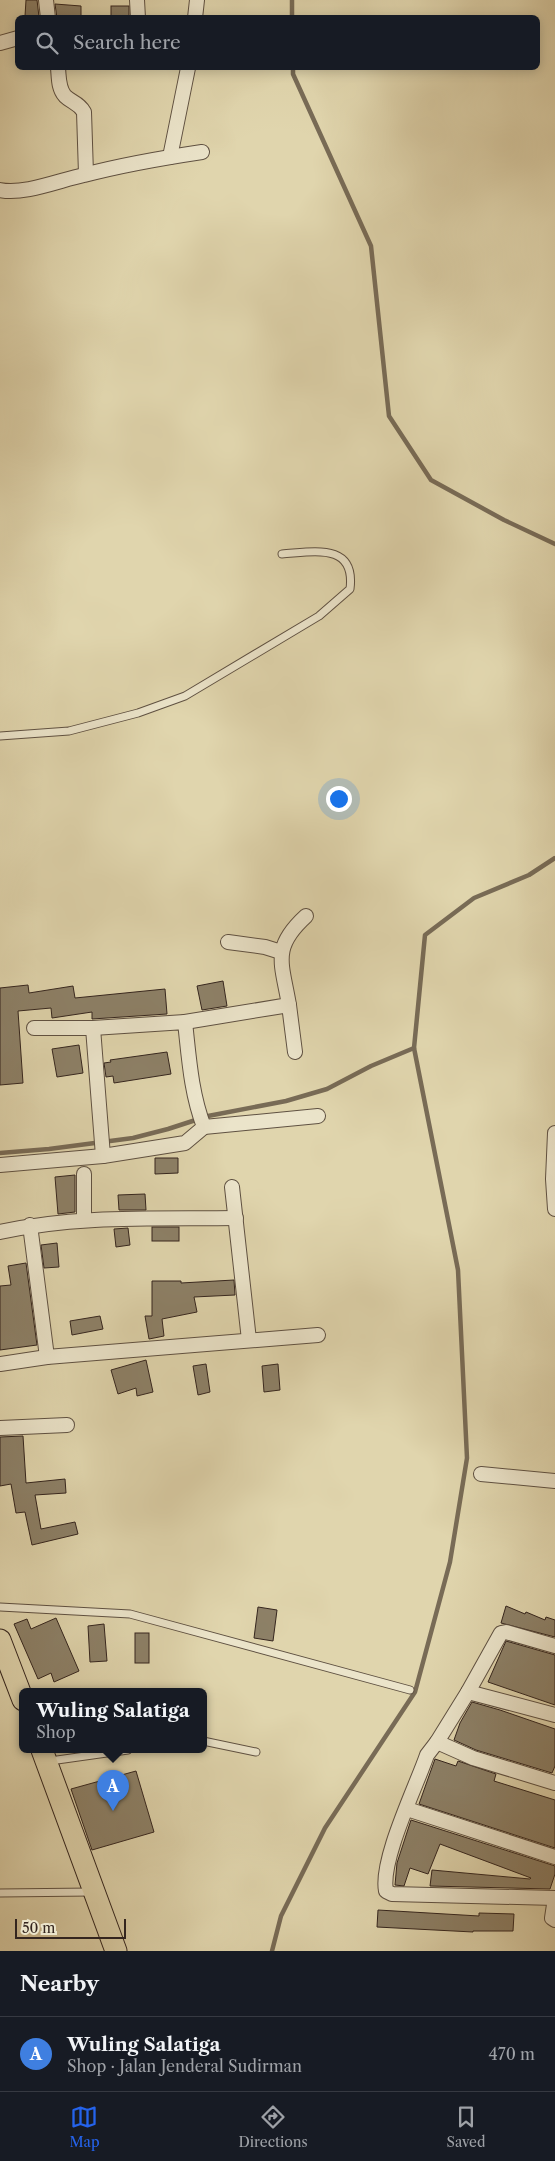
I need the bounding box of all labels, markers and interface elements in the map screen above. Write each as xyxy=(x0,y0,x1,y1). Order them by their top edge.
search box xyxy=(15,15,540,70)
icon: search xyxy=(33,29,61,57)
text: Search here xyxy=(73,31,181,54)
your location xyxy=(326,786,352,812)
popup xyxy=(19,1688,207,1753)
text: Wuling Salatiga xyxy=(36,1699,190,1722)
text: Shop xyxy=(36,1722,76,1742)
pin: A xyxy=(97,1770,129,1811)
scale bar xyxy=(15,1916,126,1939)
text: 50 m xyxy=(22,1919,55,1937)
text: Nearby xyxy=(20,1971,99,1996)
text: Wuling Salatiga xyxy=(67,2033,221,2056)
text: A xyxy=(30,2044,42,2064)
text: 470 m xyxy=(489,2044,535,2064)
text: Shop · Jalan Jenderal Sudirman xyxy=(67,2056,302,2076)
tab: Map xyxy=(69,2103,100,2151)
tab: Directions xyxy=(238,2103,308,2151)
tab: Saved xyxy=(447,2103,485,2151)

